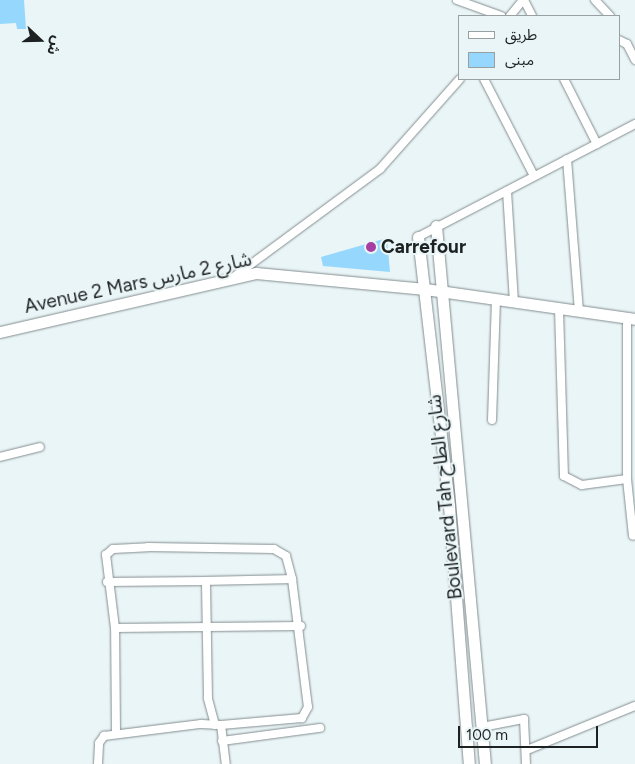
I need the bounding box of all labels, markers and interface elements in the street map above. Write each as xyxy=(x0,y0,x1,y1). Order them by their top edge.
north arrow xyxy=(15,15,65,65)
legend xyxy=(458,15,620,80)
text: طريق xyxy=(505,26,537,44)
text: ش xyxy=(43,34,66,58)
text: مبنى xyxy=(505,51,534,69)
place label: Carrefour xyxy=(381,236,466,258)
marker: Carrefour xyxy=(365,241,377,253)
street label: Avenue 2 Mars شارع 2 مارس xyxy=(22,248,254,318)
street label: Boulevard Tah شارع الطاح xyxy=(423,393,467,601)
scale bar xyxy=(460,716,600,748)
text: 100 m xyxy=(466,726,508,744)

